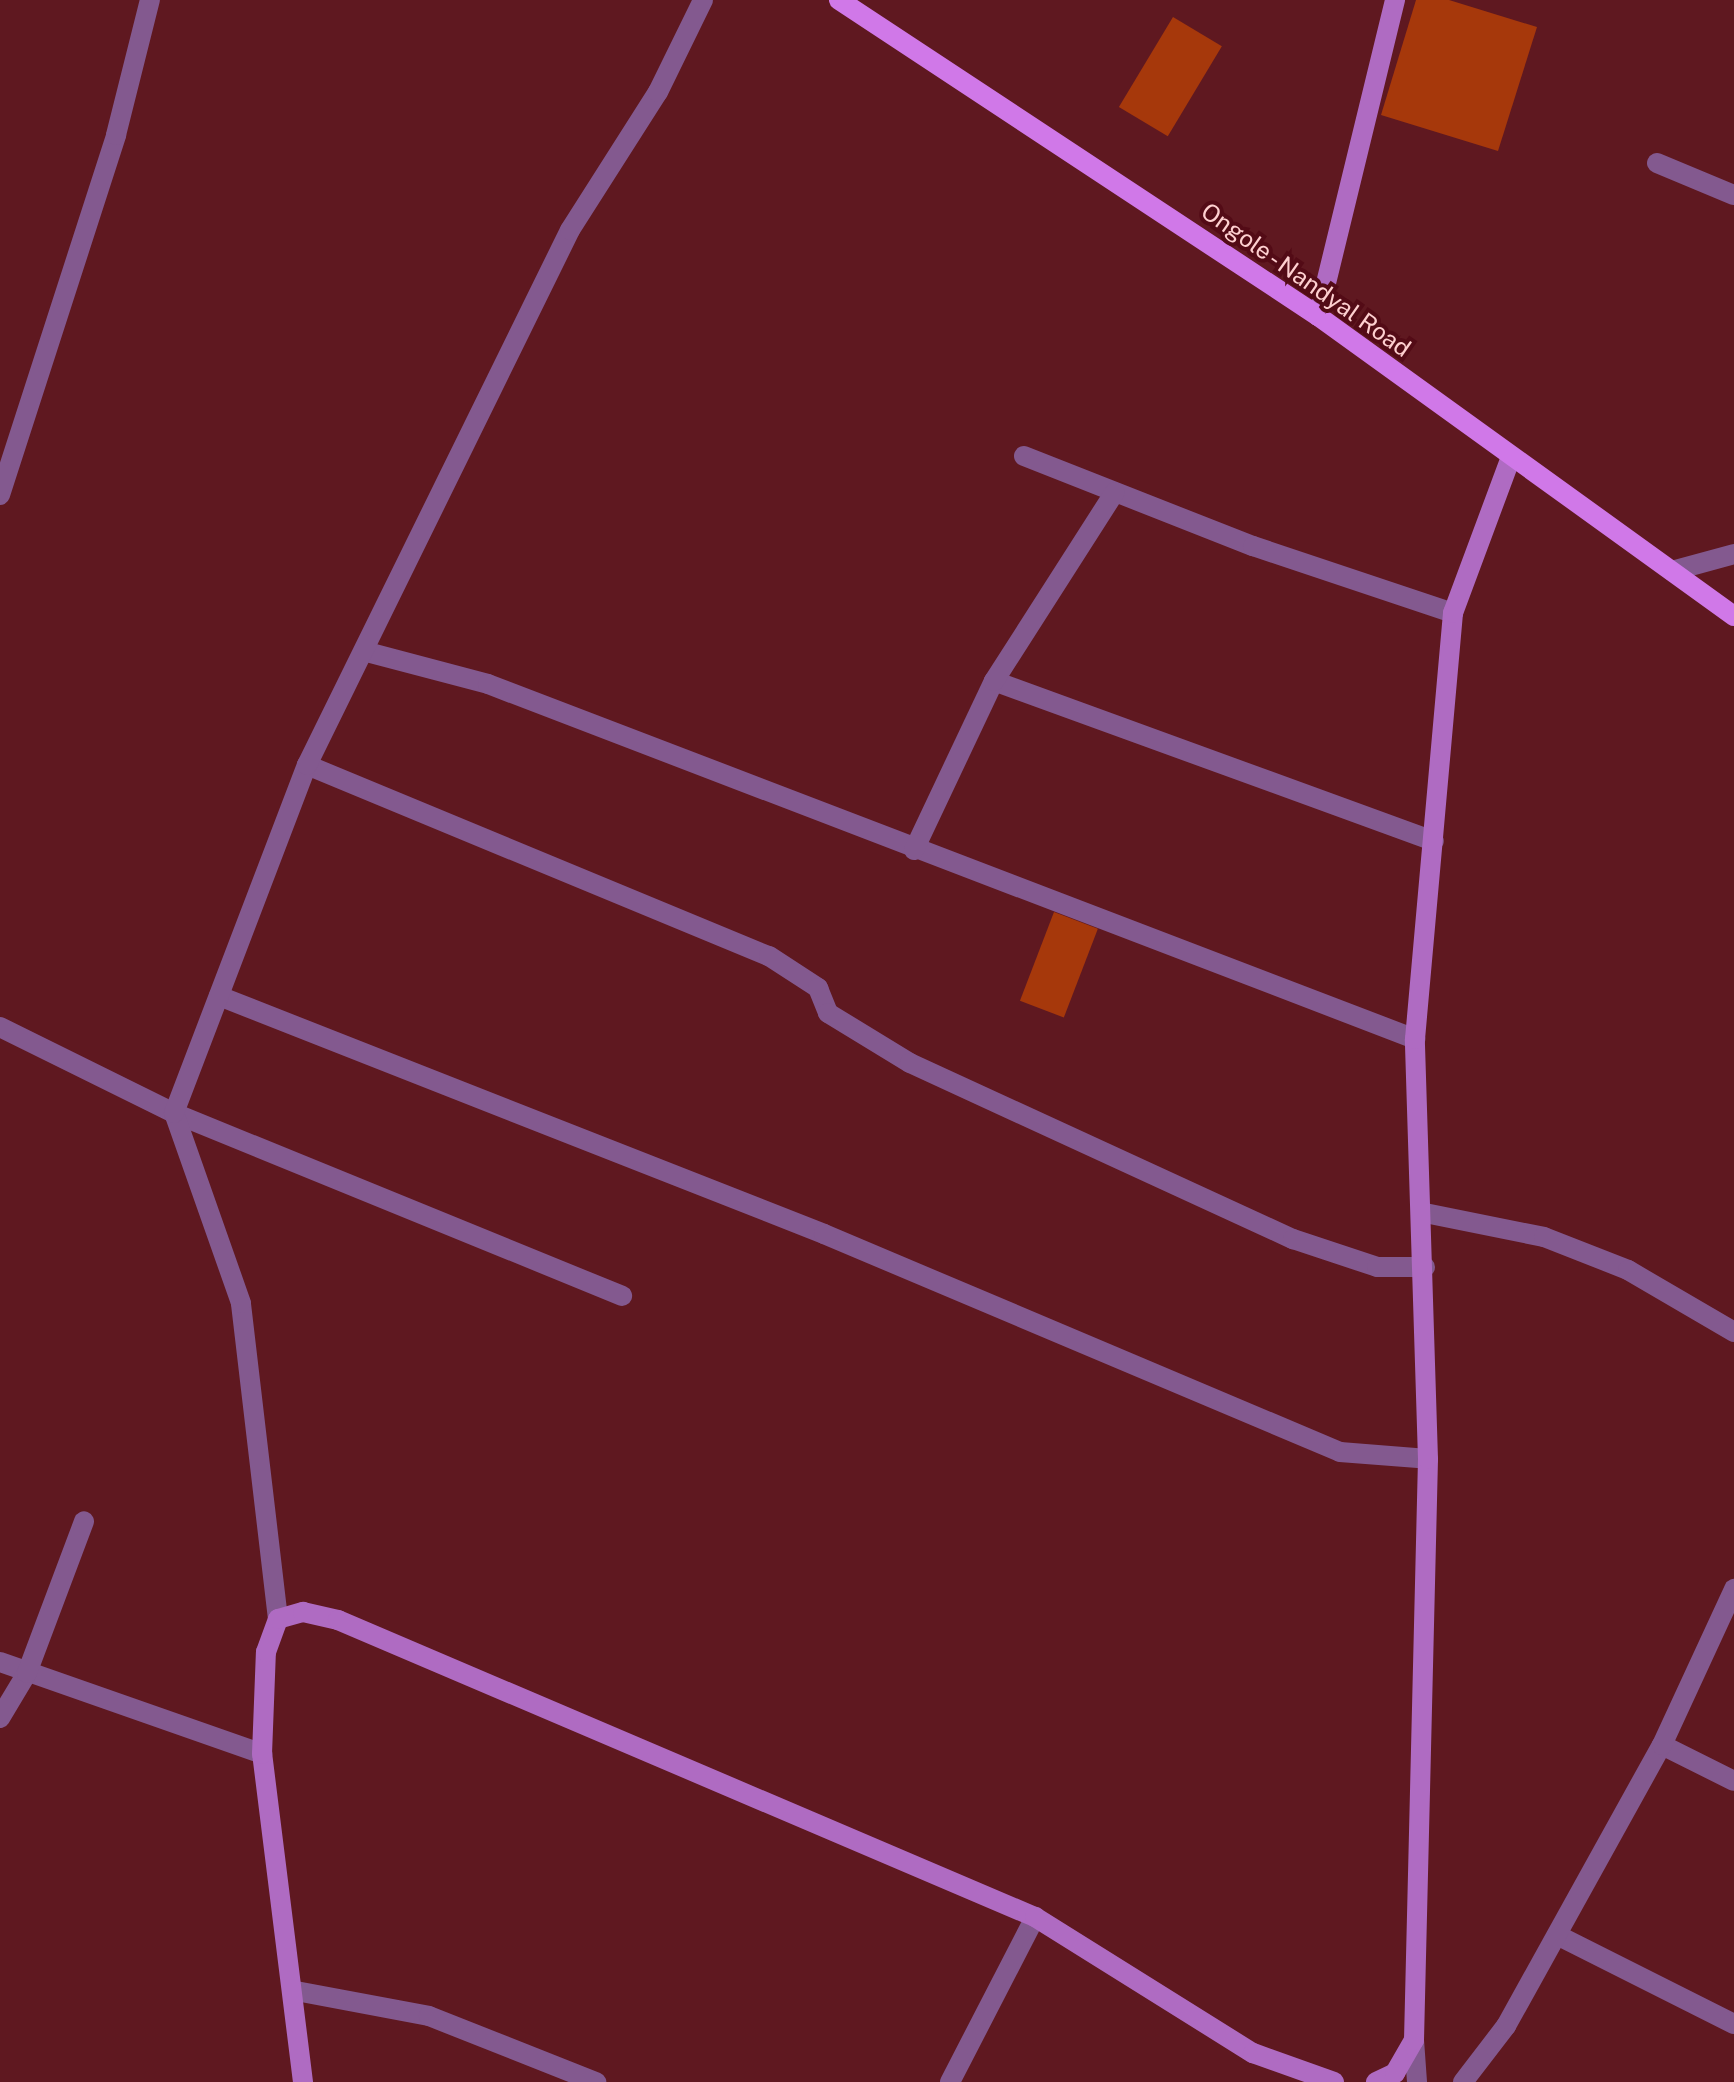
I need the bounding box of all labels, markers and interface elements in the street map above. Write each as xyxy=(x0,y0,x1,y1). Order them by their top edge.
street label: Ongole - Nandyal Road xyxy=(1193,195,1419,365)

